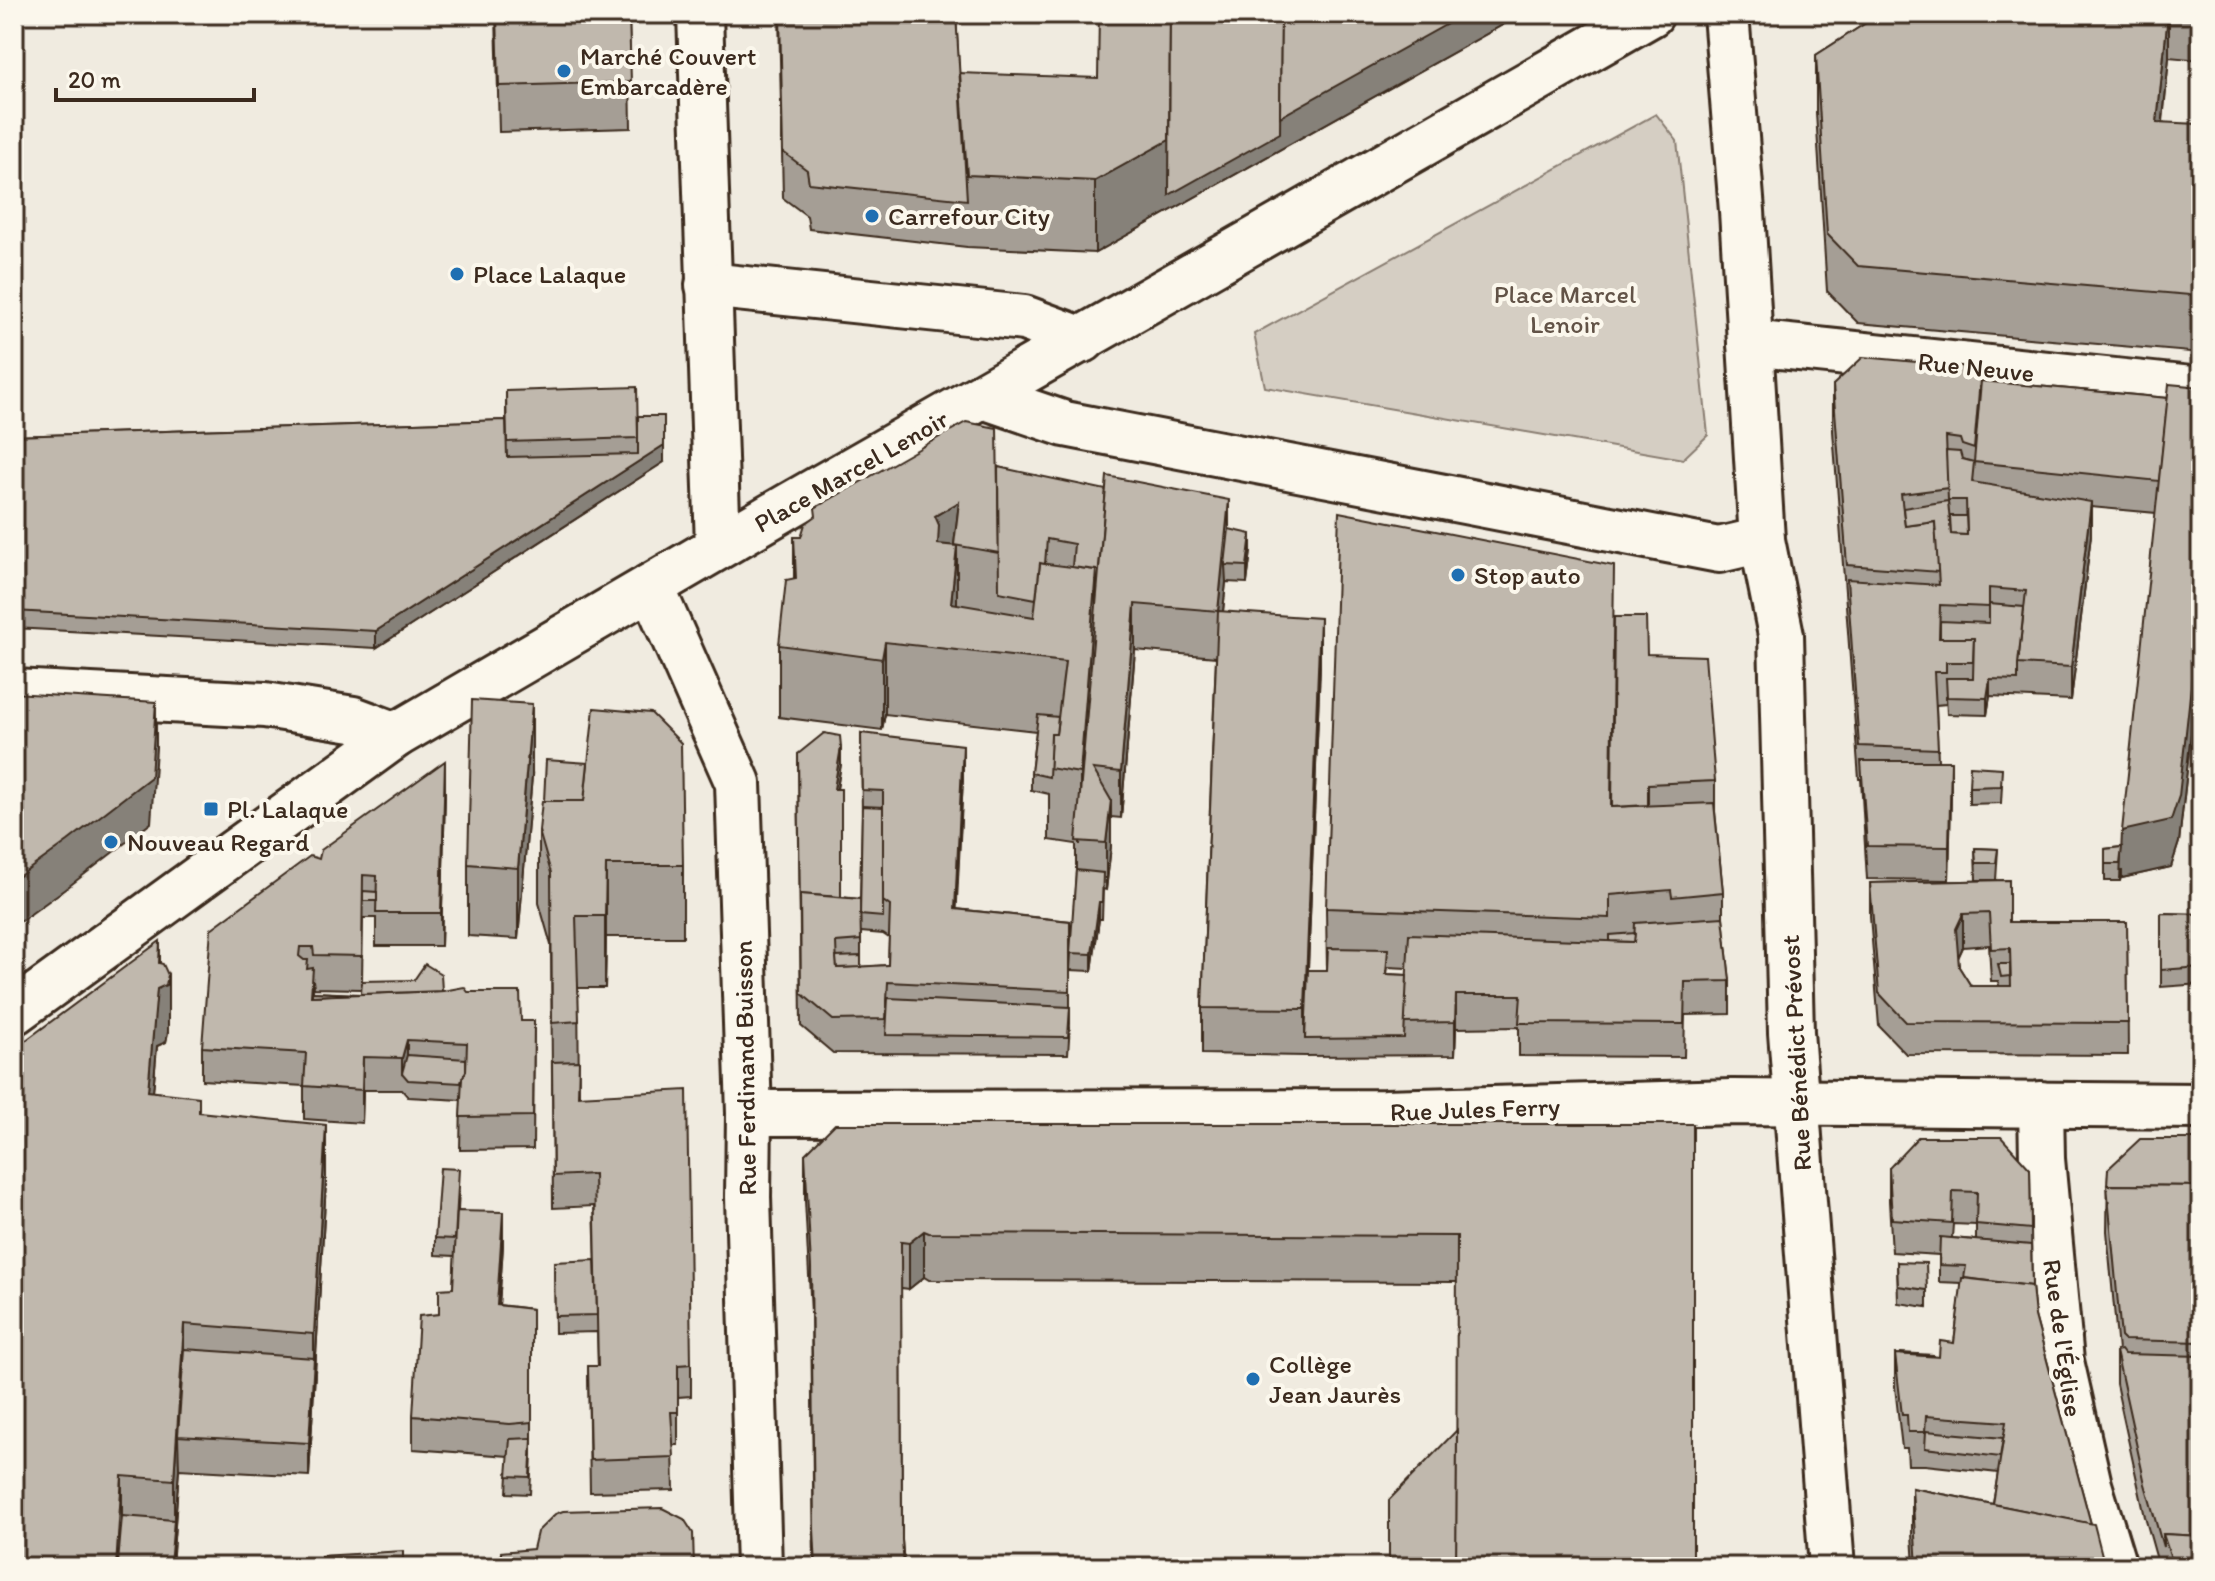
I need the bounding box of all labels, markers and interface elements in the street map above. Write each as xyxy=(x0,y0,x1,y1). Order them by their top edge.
place label: Marché Couvert Embarcadère xyxy=(580,40,757,102)
scale bar xyxy=(56,52,254,102)
marker: Marché Couvert Embarcadère xyxy=(555,62,573,80)
text: 20 m xyxy=(68,65,121,94)
place label: Carrefour City xyxy=(888,200,1050,232)
marker: Carrefour City xyxy=(863,207,881,225)
place label: Place Lalaque xyxy=(473,258,626,290)
marker: Place Lalaque xyxy=(448,265,466,283)
park label: Place Marcel Lenoir xyxy=(1494,278,1636,340)
street label: Rue Neuve xyxy=(1916,345,2036,389)
street label: Place Marcel Lenoir xyxy=(748,402,954,540)
place label: Stop auto xyxy=(1474,559,1581,591)
marker: Stop auto xyxy=(1449,566,1467,584)
place label: Pl. Lalaque xyxy=(227,793,348,825)
marker: Pl. Lalaque xyxy=(202,800,220,818)
place label: Nouveau Regard xyxy=(127,826,309,858)
marker: Nouveau Regard xyxy=(102,833,120,851)
street label: Rue Bénédict Prévost xyxy=(1774,934,1818,1172)
street label: Rue Ferdinand Buisson xyxy=(727,940,763,1196)
street label: Rue Jules Ferry xyxy=(1389,1090,1561,1128)
street label: Rue de l'Église xyxy=(2036,1257,2090,1419)
place label: Collège Jean Jaurès xyxy=(1269,1348,1401,1410)
marker: Collège Jean Jaurès xyxy=(1244,1370,1262,1388)

